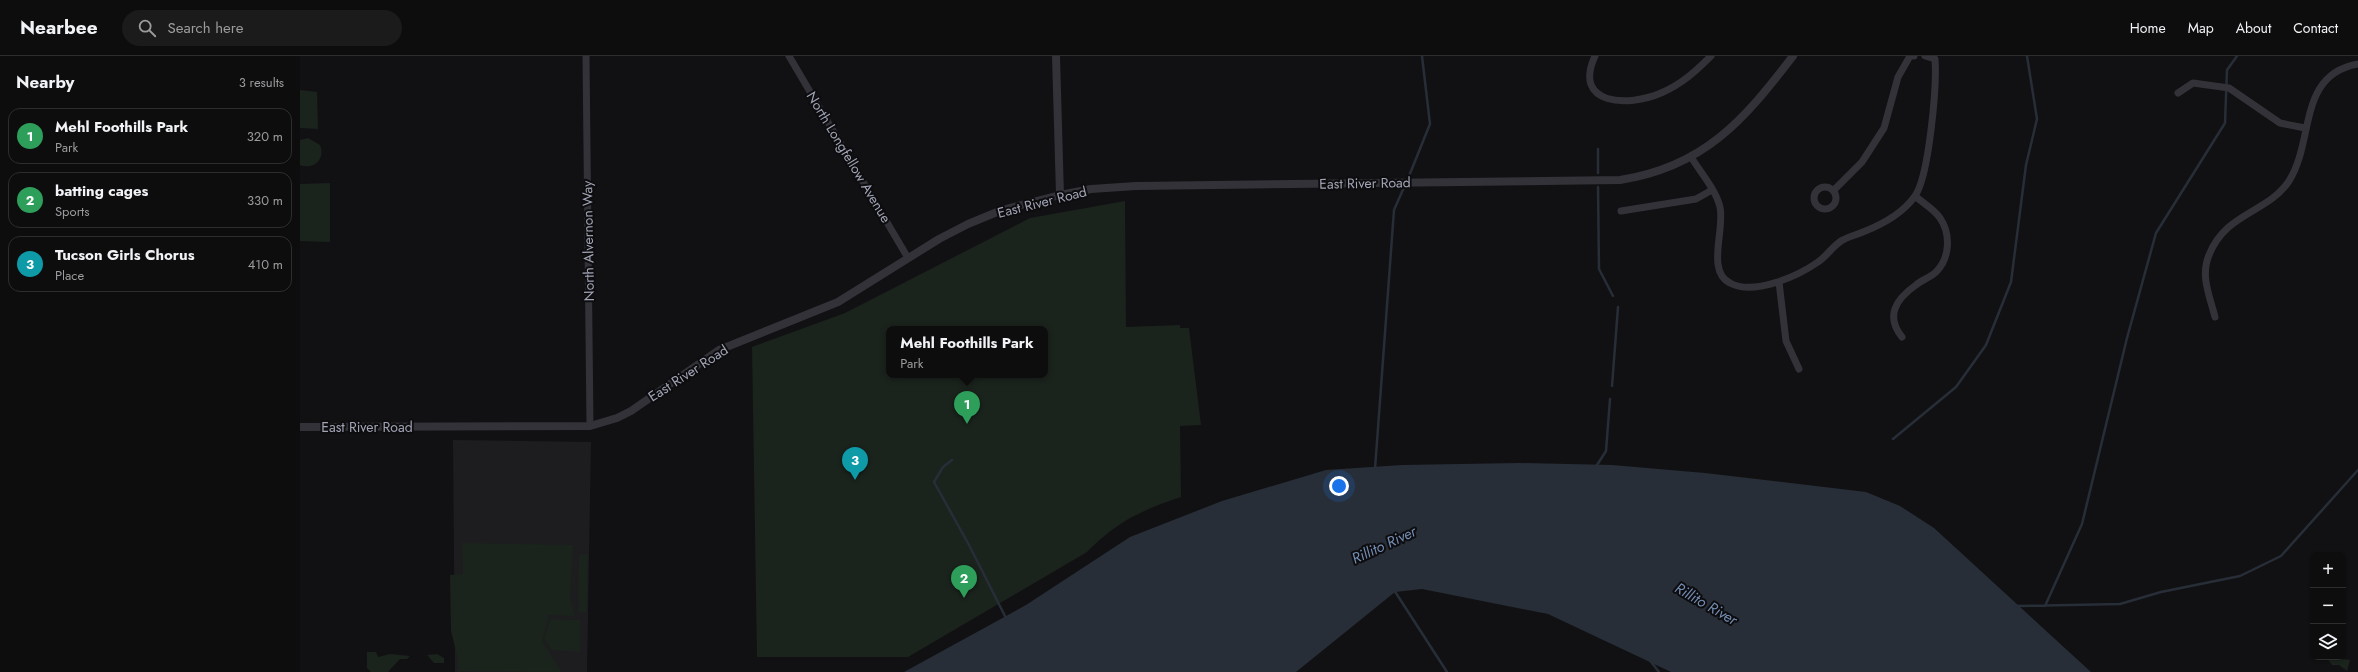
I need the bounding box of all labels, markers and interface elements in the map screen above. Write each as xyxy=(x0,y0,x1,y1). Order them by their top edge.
search box xyxy=(122,10,402,46)
text: Nearbee xyxy=(20,14,98,41)
icon: search xyxy=(136,17,158,39)
text: Search here xyxy=(168,17,243,39)
text: Home xyxy=(2130,18,2166,38)
text: Map xyxy=(2188,18,2214,38)
text: About xyxy=(2236,18,2271,38)
text: Contact xyxy=(2293,18,2338,38)
text: Nearby xyxy=(16,70,74,94)
text: 3 results xyxy=(239,73,284,92)
street label: North Longfellow Avenue xyxy=(802,88,896,226)
text: Mehl Foothills Park xyxy=(55,116,188,138)
text: 1 xyxy=(27,127,33,146)
text: 320 m xyxy=(247,127,283,146)
text: Park xyxy=(55,138,78,157)
street label: East River Road xyxy=(1319,172,1411,194)
text: batting cages xyxy=(55,180,148,202)
street label: North Alvernon Way xyxy=(577,180,599,301)
street label: East River Road xyxy=(995,181,1089,223)
text: 2 xyxy=(26,191,34,210)
text: 330 m xyxy=(247,191,283,210)
text: Sports xyxy=(55,202,89,221)
text: Tucson Girls Chorus xyxy=(55,244,195,266)
text: 3 xyxy=(26,255,34,274)
text: 410 m xyxy=(248,255,283,274)
text: Place xyxy=(55,266,84,285)
popup xyxy=(886,326,1048,378)
text: Mehl Foothills Park xyxy=(900,332,1034,354)
street label: East River Road xyxy=(644,340,732,406)
text: Park xyxy=(900,354,924,373)
pin: 1 xyxy=(954,391,980,424)
street label: East River Road xyxy=(321,417,413,437)
pin: 3 xyxy=(842,447,868,480)
your location xyxy=(1329,476,1349,496)
water label: Rillito River xyxy=(1348,520,1421,570)
map controls xyxy=(2310,552,2346,660)
button: + xyxy=(2310,552,2346,588)
pin: 2 xyxy=(951,565,977,598)
water label: Rillito River xyxy=(1671,577,1742,631)
button: − xyxy=(2310,588,2346,624)
button: layers xyxy=(2310,624,2346,660)

